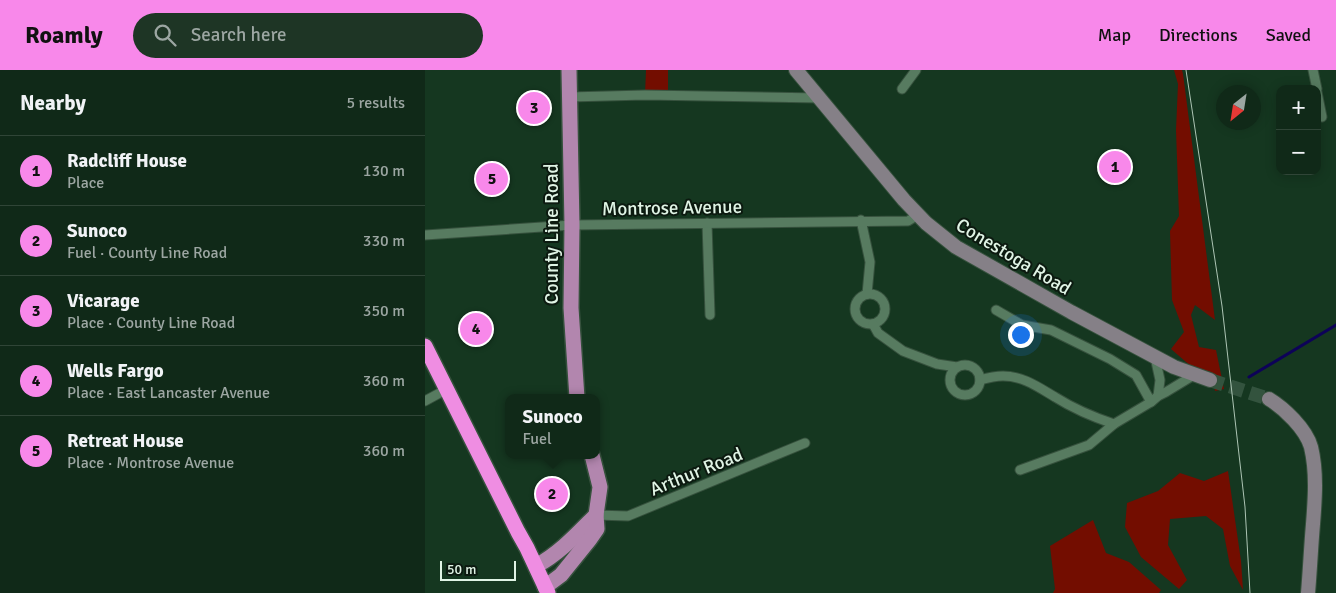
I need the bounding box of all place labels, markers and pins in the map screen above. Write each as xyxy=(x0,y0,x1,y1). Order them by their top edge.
pin: 3 xyxy=(518,89,550,127)
pin: 1 xyxy=(1099,148,1131,186)
pin: 5 xyxy=(476,160,508,198)
pin: 4 xyxy=(460,310,492,348)
pin: 2 xyxy=(536,475,568,513)

